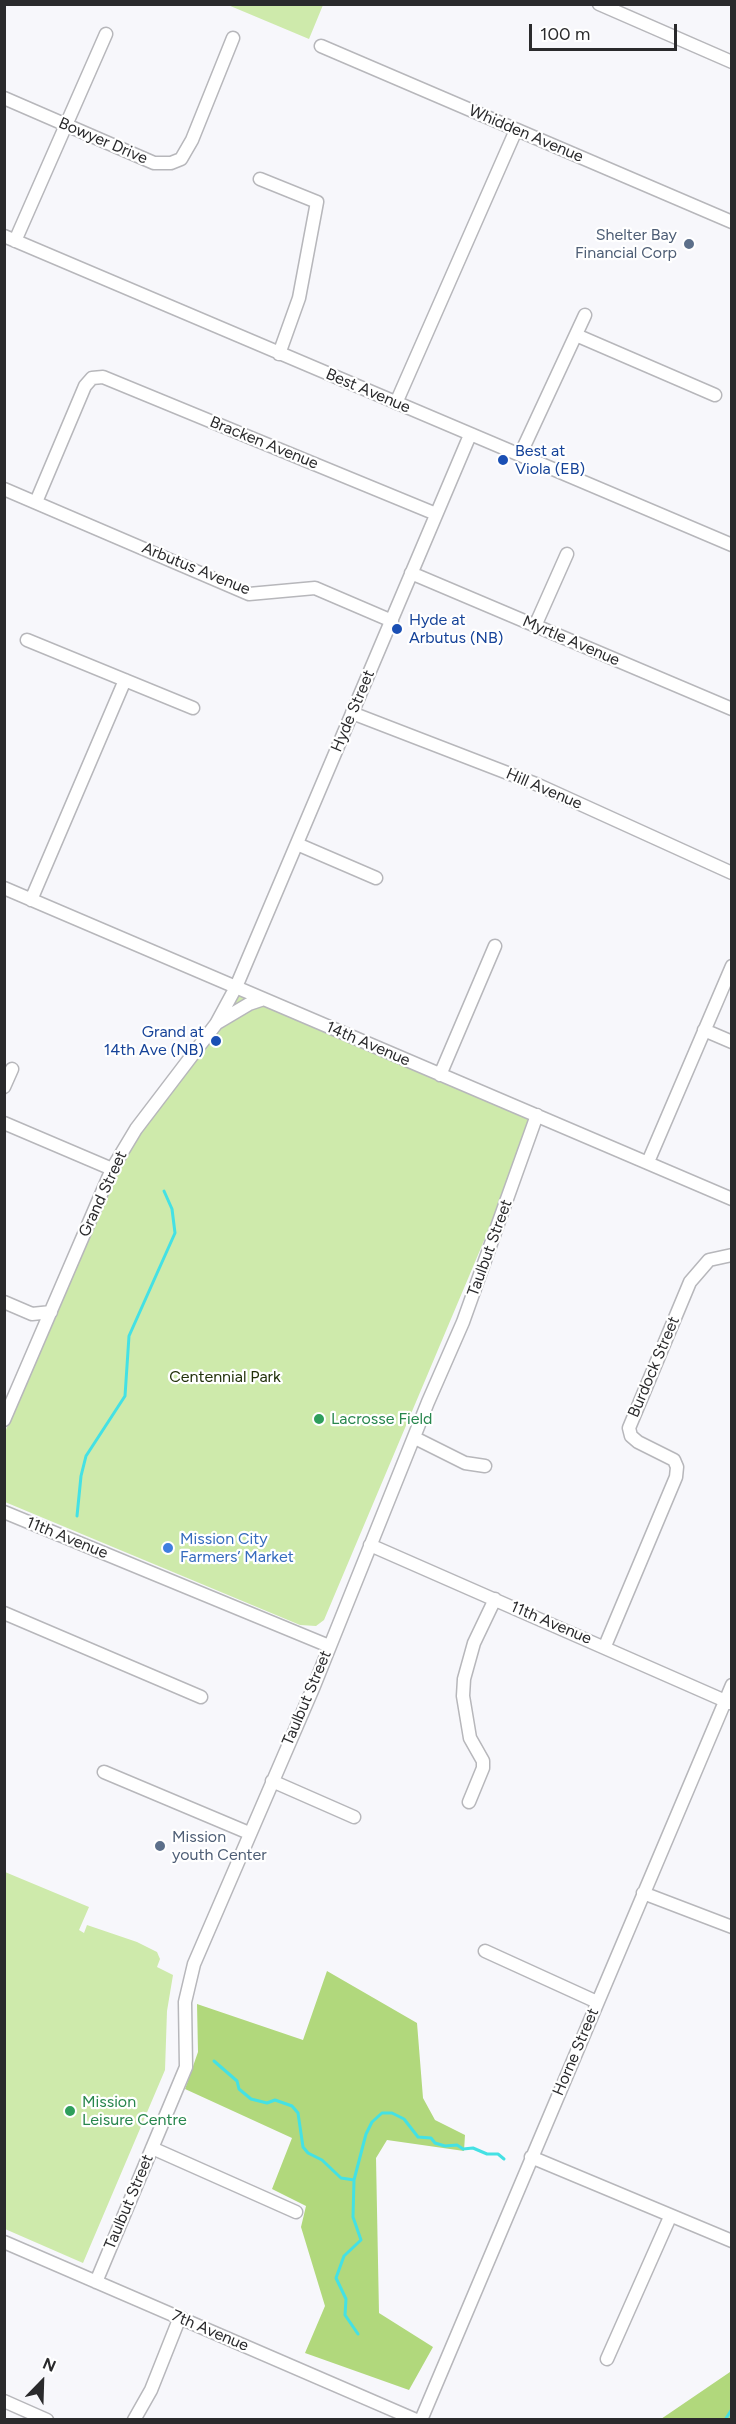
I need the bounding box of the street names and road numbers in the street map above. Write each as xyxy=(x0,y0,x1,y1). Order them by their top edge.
street label: Whidden Avenue xyxy=(466,101,586,167)
street label: Bowyer Drive xyxy=(56,114,150,168)
street label: Best Avenue xyxy=(323,365,413,417)
street label: Bracken Avenue xyxy=(207,413,321,473)
street label: Arbutus Avenue xyxy=(139,539,253,599)
street label: Myrtle Avenue xyxy=(520,612,622,670)
street label: Hyde Street xyxy=(327,667,379,755)
street label: Hill Avenue xyxy=(503,764,585,814)
street label: 14th Avenue xyxy=(323,1018,413,1070)
street label: Grand Street xyxy=(75,1148,131,1240)
street label: Taulbut Street xyxy=(464,1197,516,1299)
street label: Burdock Street xyxy=(624,1314,684,1420)
street label: 11th Avenue xyxy=(23,1513,111,1563)
street label: 11th Avenue xyxy=(508,1597,594,1649)
street label: Taulbut Street xyxy=(278,1648,336,1748)
street label: Horne Street xyxy=(549,2005,603,2099)
street label: Taulbut Street xyxy=(100,2152,158,2252)
street label: 7th Avenue xyxy=(169,2306,251,2356)

